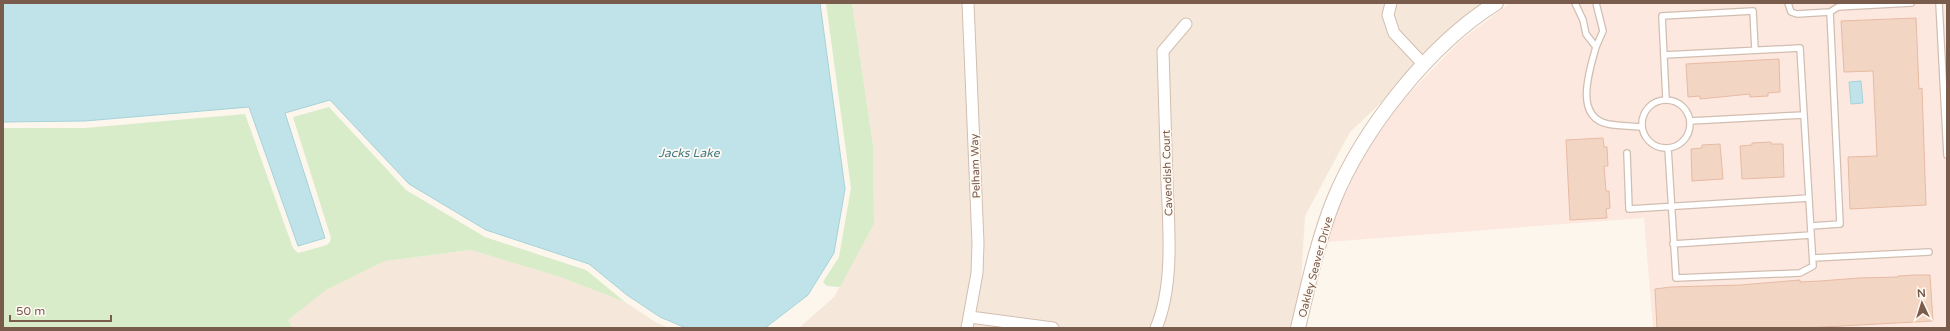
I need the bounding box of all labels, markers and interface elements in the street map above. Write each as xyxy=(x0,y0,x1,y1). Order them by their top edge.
street label: Cavendish Court xyxy=(1159,130,1175,216)
street label: Pelham Way xyxy=(968,133,983,199)
water label: Jacks Lake xyxy=(659,146,721,160)
street label: Oakley Seaver Drive xyxy=(1296,215,1335,319)
north arrow xyxy=(1902,283,1942,323)
text: N xyxy=(1916,287,1926,300)
scale bar xyxy=(10,297,111,323)
text: 50 m xyxy=(16,304,45,318)

